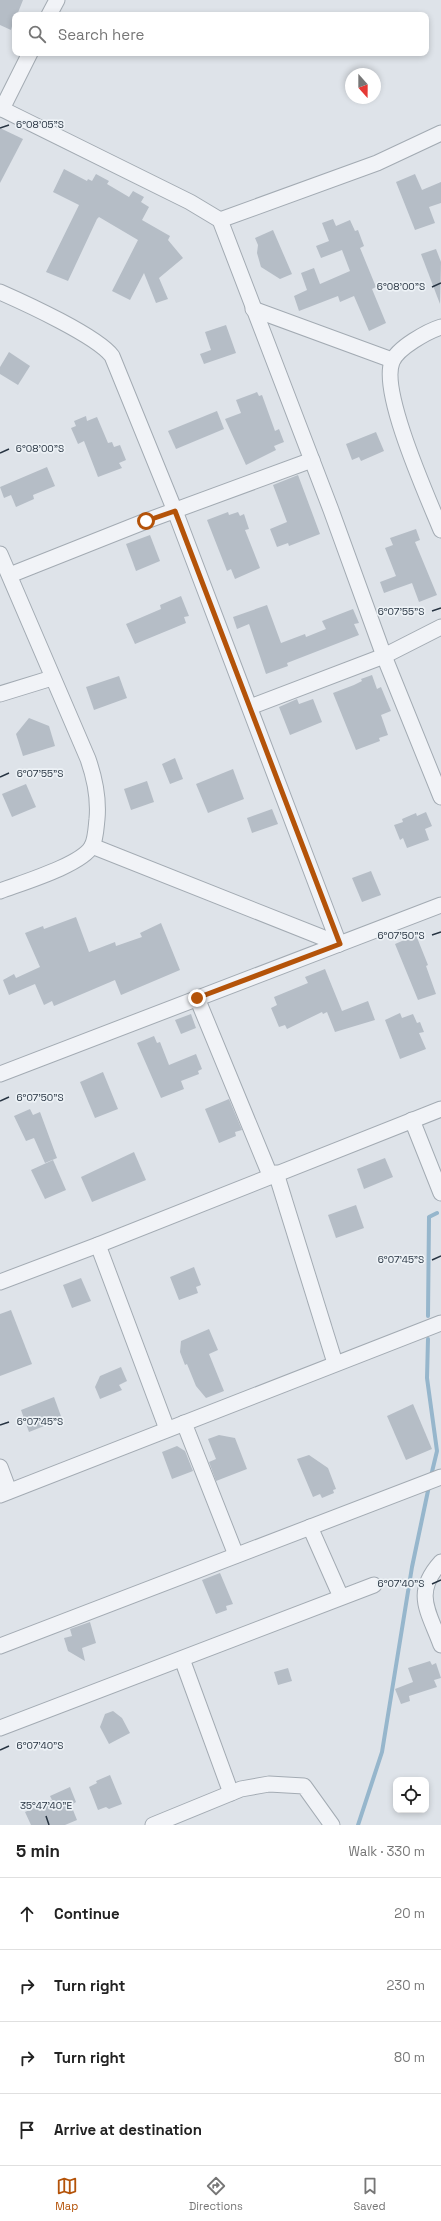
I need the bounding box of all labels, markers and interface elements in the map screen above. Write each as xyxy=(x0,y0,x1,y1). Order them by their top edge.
search box xyxy=(12,12,429,56)
icon: search xyxy=(26,23,48,45)
text: Search here xyxy=(58,25,144,44)
north arrow xyxy=(345,68,381,104)
text: 6°08'05"S xyxy=(16,118,64,131)
text: 6°08'00"S xyxy=(377,280,425,293)
text: 6°08'00"S xyxy=(16,442,64,455)
route start xyxy=(137,512,155,530)
text: 6°07'55"S xyxy=(378,605,424,618)
text: 6°07'55"S xyxy=(17,767,63,780)
text: 6°07'50"S xyxy=(377,929,425,942)
route end xyxy=(188,989,206,1007)
text: 6°07'50"S xyxy=(16,1091,64,1104)
text: 6°07'45"S xyxy=(378,1253,424,1266)
text: 6°07'45"S xyxy=(17,1415,63,1428)
text: 6°07'40"S xyxy=(378,1577,424,1590)
text: 6°07'40"S xyxy=(17,1739,63,1752)
map controls xyxy=(393,1777,429,1813)
button: locate xyxy=(393,1777,429,1813)
text: 35°47'40"E xyxy=(20,1799,72,1812)
text: 5 min xyxy=(16,1840,60,1862)
text: Walk · 330 m xyxy=(348,1843,425,1860)
icon: ahead xyxy=(16,1903,38,1925)
text: Continue xyxy=(54,1904,120,1923)
text: 20 m xyxy=(394,1905,425,1922)
icon: right xyxy=(16,1975,38,1997)
text: Turn right xyxy=(54,1976,125,1995)
text: 230 m xyxy=(387,1977,425,1994)
icon: right xyxy=(16,2047,38,2069)
text: Turn right xyxy=(54,2048,125,2067)
text: 80 m xyxy=(394,2049,425,2066)
icon: arrive xyxy=(16,2119,38,2141)
text: Arrive at destination xyxy=(54,2120,202,2139)
tab: Map xyxy=(55,2175,78,2213)
tab: Directions xyxy=(189,2175,243,2213)
tab: Saved xyxy=(354,2175,386,2213)

